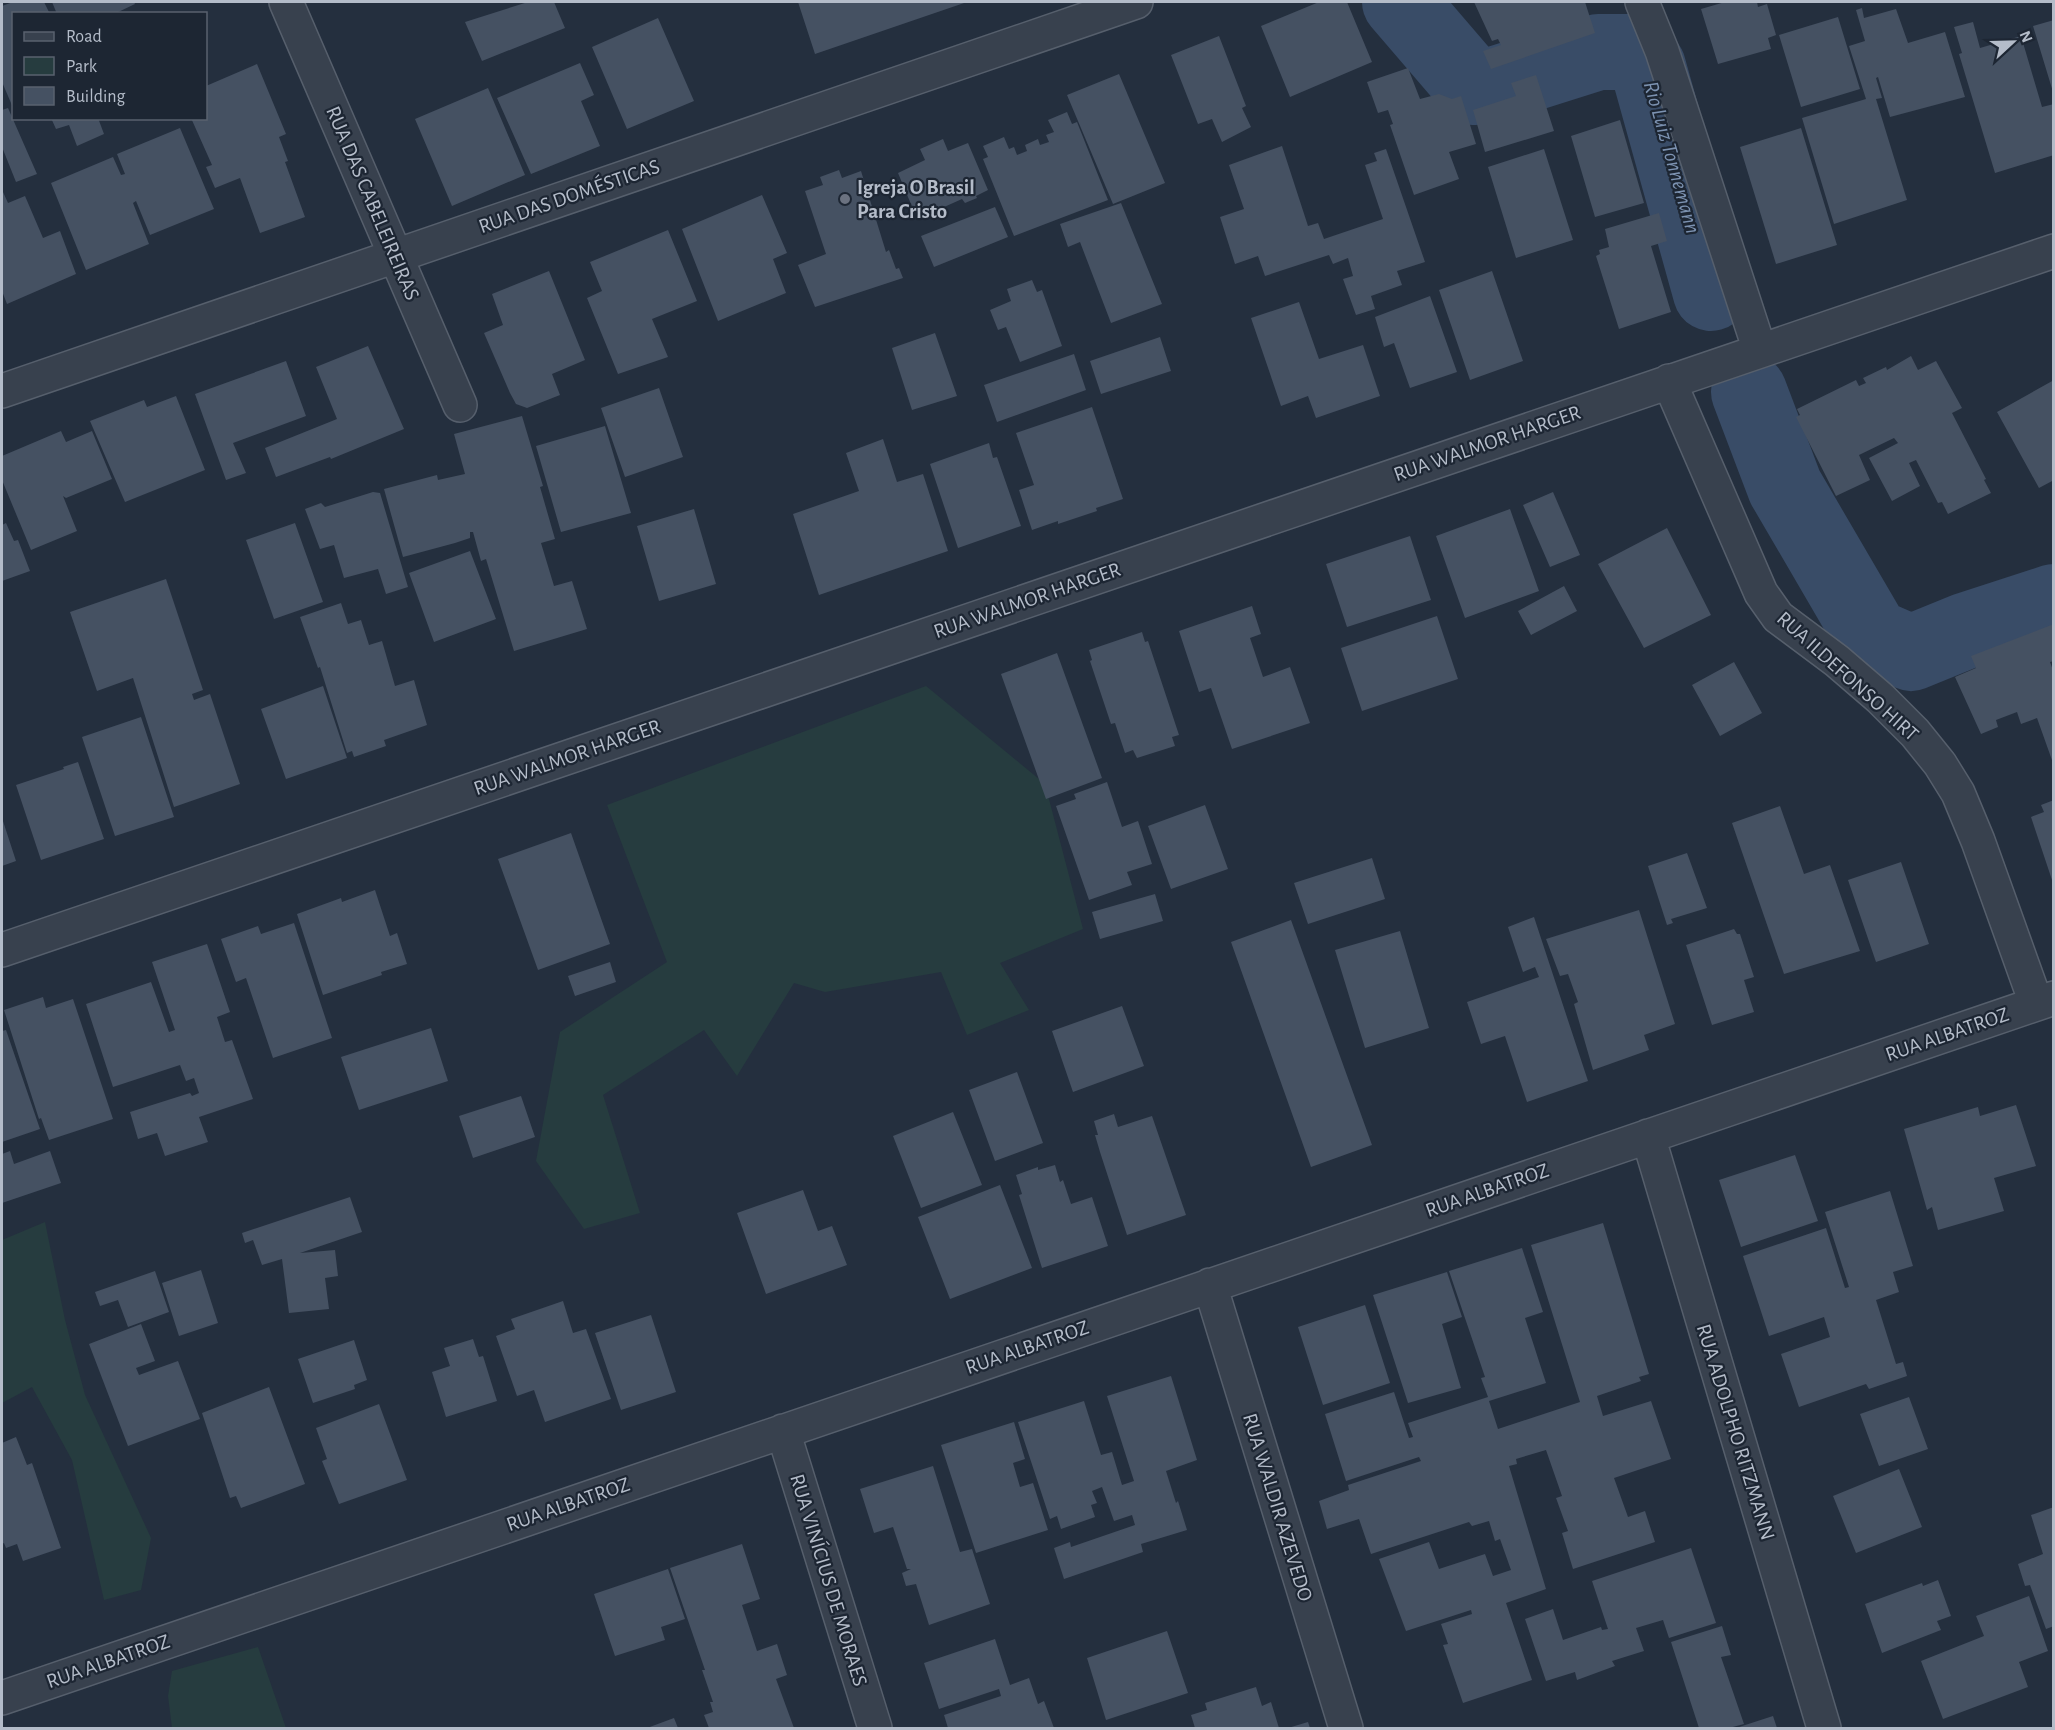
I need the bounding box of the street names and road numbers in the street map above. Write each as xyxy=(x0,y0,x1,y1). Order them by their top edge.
street label: RUA DAS CABELEIREIRAS xyxy=(322,103,423,303)
street label: RUA DAS DOMÉSTICAS xyxy=(475,154,663,237)
street label: RUA WALMOR HARGER xyxy=(1391,402,1583,485)
street label: RUA WALMOR HARGER xyxy=(931,559,1123,642)
street label: RUA ILDEFONSO HIRT xyxy=(1773,608,1922,745)
street label: RUA WALMOR HARGER xyxy=(471,716,663,799)
street label: RUA ALBATROZ xyxy=(1883,1004,2012,1065)
street label: RUA ALBATROZ xyxy=(1423,1160,1552,1221)
street label: RUA ALBATROZ xyxy=(963,1317,1092,1378)
street label: RUA ADOLPHO RITZMANN xyxy=(1693,1322,1778,1543)
street label: RUA WALDIR AZEVEDO xyxy=(1239,1411,1316,1604)
street label: RUA VINÍCIUS DE MORAES xyxy=(786,1471,873,1689)
street label: RUA ALBATROZ xyxy=(504,1474,633,1535)
street label: RUA ALBATROZ xyxy=(44,1631,173,1692)

